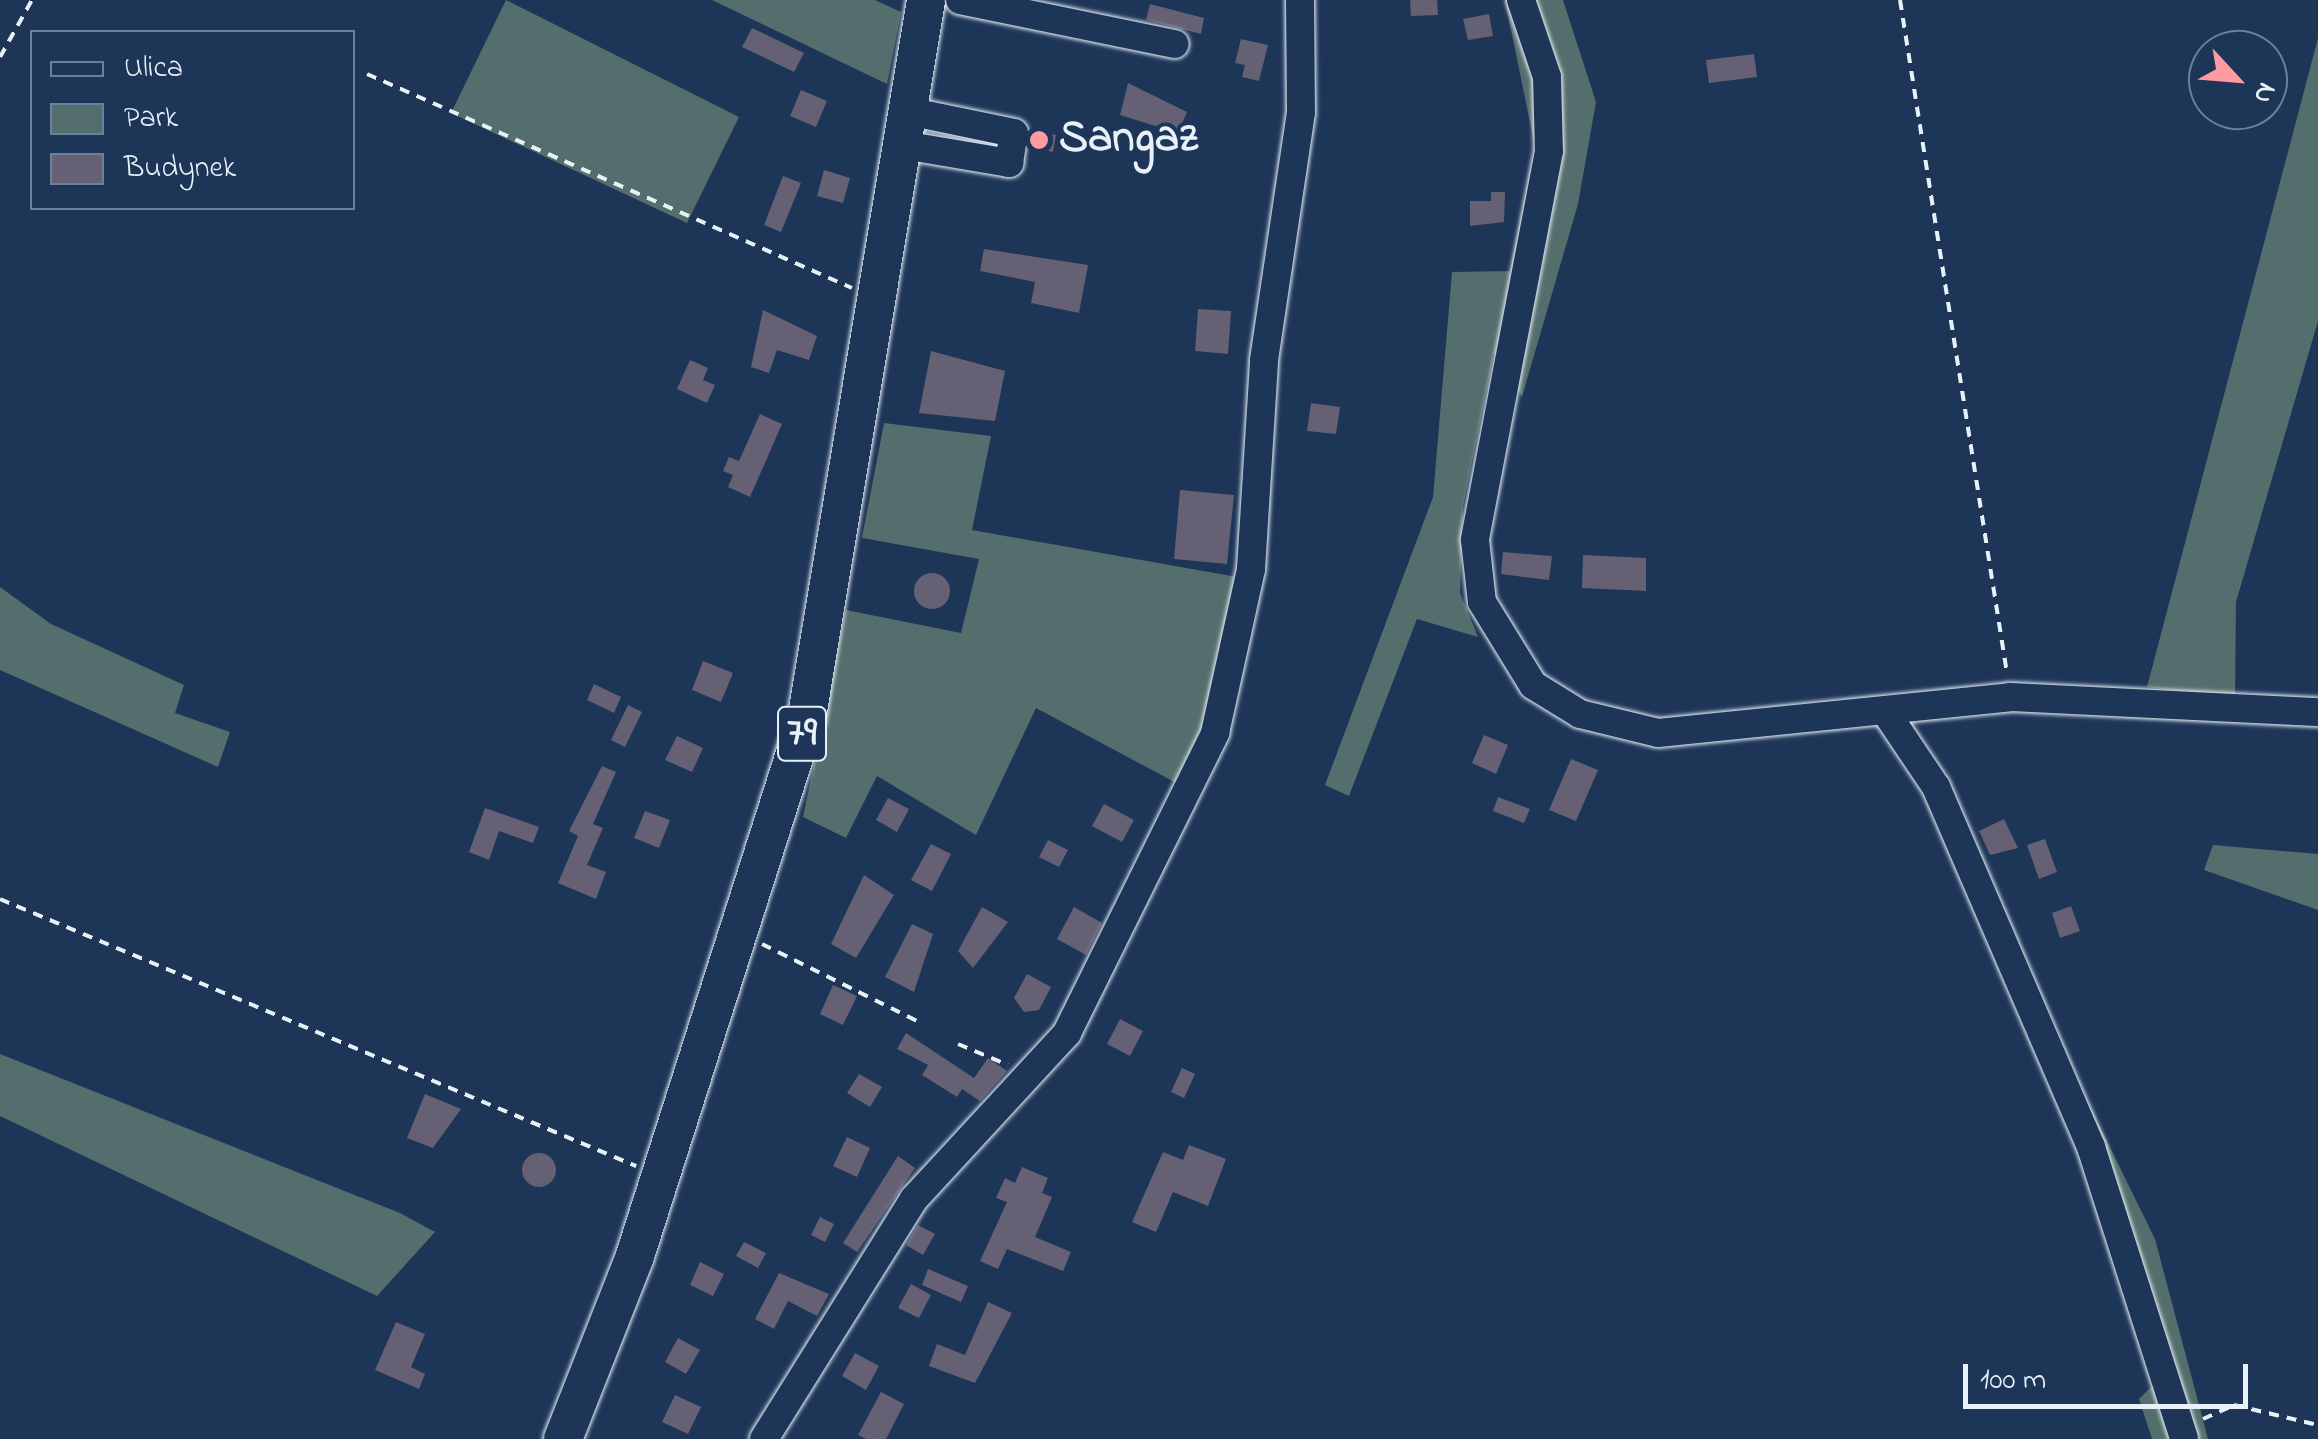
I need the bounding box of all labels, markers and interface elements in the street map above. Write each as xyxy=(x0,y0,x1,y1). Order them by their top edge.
legend xyxy=(30,30,355,210)
north arrow xyxy=(2188,30,2288,130)
text: Ulica xyxy=(124,47,183,91)
text: N xyxy=(2241,75,2286,110)
text: Park xyxy=(124,97,178,141)
place label: Sangaz xyxy=(1059,113,1198,167)
marker: Sangaz xyxy=(1028,129,1050,151)
text: Budynek xyxy=(124,147,236,191)
road number: 79 xyxy=(777,697,827,771)
scale bar xyxy=(1968,1344,2253,1406)
text: 100 m xyxy=(1980,1359,2046,1403)

